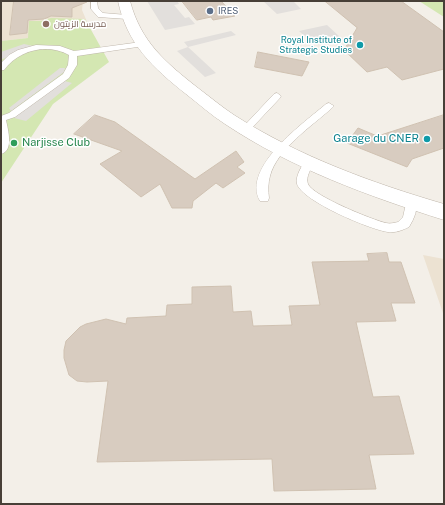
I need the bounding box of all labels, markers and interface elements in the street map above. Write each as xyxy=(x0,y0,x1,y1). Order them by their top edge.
marker: IRES xyxy=(205,6,215,16)
place label: IRES xyxy=(218,6,238,16)
marker: مدرسة الزيتون xyxy=(41,19,51,29)
place label: مدرسة الزيتون xyxy=(54,19,106,29)
place label: Royal Institute of Strategic Studies xyxy=(279,35,352,56)
marker: Royal Institute of Strategic Studies xyxy=(355,40,365,50)
place label: Garage du CNER xyxy=(333,132,419,146)
marker: Garage du CNER xyxy=(422,134,432,144)
place label: Narjisse Club xyxy=(22,136,90,150)
marker: Narjisse Club xyxy=(9,138,19,148)

